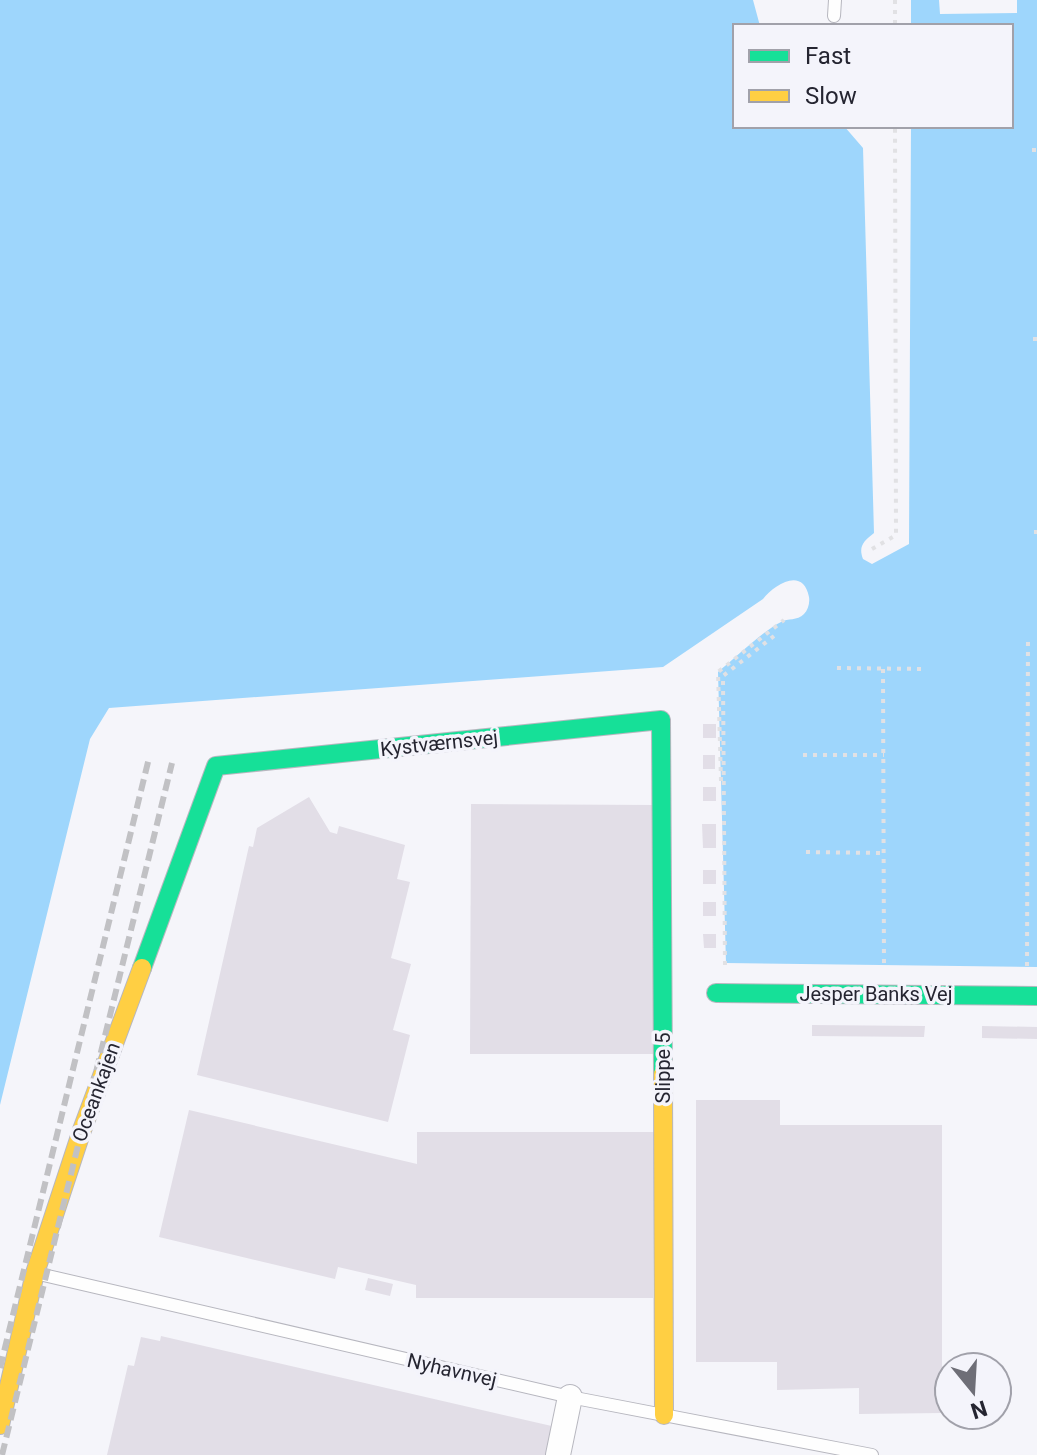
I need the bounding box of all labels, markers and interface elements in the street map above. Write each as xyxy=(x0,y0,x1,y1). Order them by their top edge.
legend xyxy=(733,24,1013,128)
text: Fast xyxy=(805,42,851,70)
text: Slow xyxy=(805,82,857,110)
street label: Kystværnsvej xyxy=(379,725,499,761)
street label: Jesper Banks Vej xyxy=(799,982,953,1006)
street label: Slippe 5 xyxy=(651,1033,675,1103)
street label: Oceankajen xyxy=(67,1039,125,1145)
street label: Nyhavnvej xyxy=(405,1348,499,1392)
north arrow xyxy=(933,1351,1013,1431)
text: N xyxy=(968,1395,990,1424)

